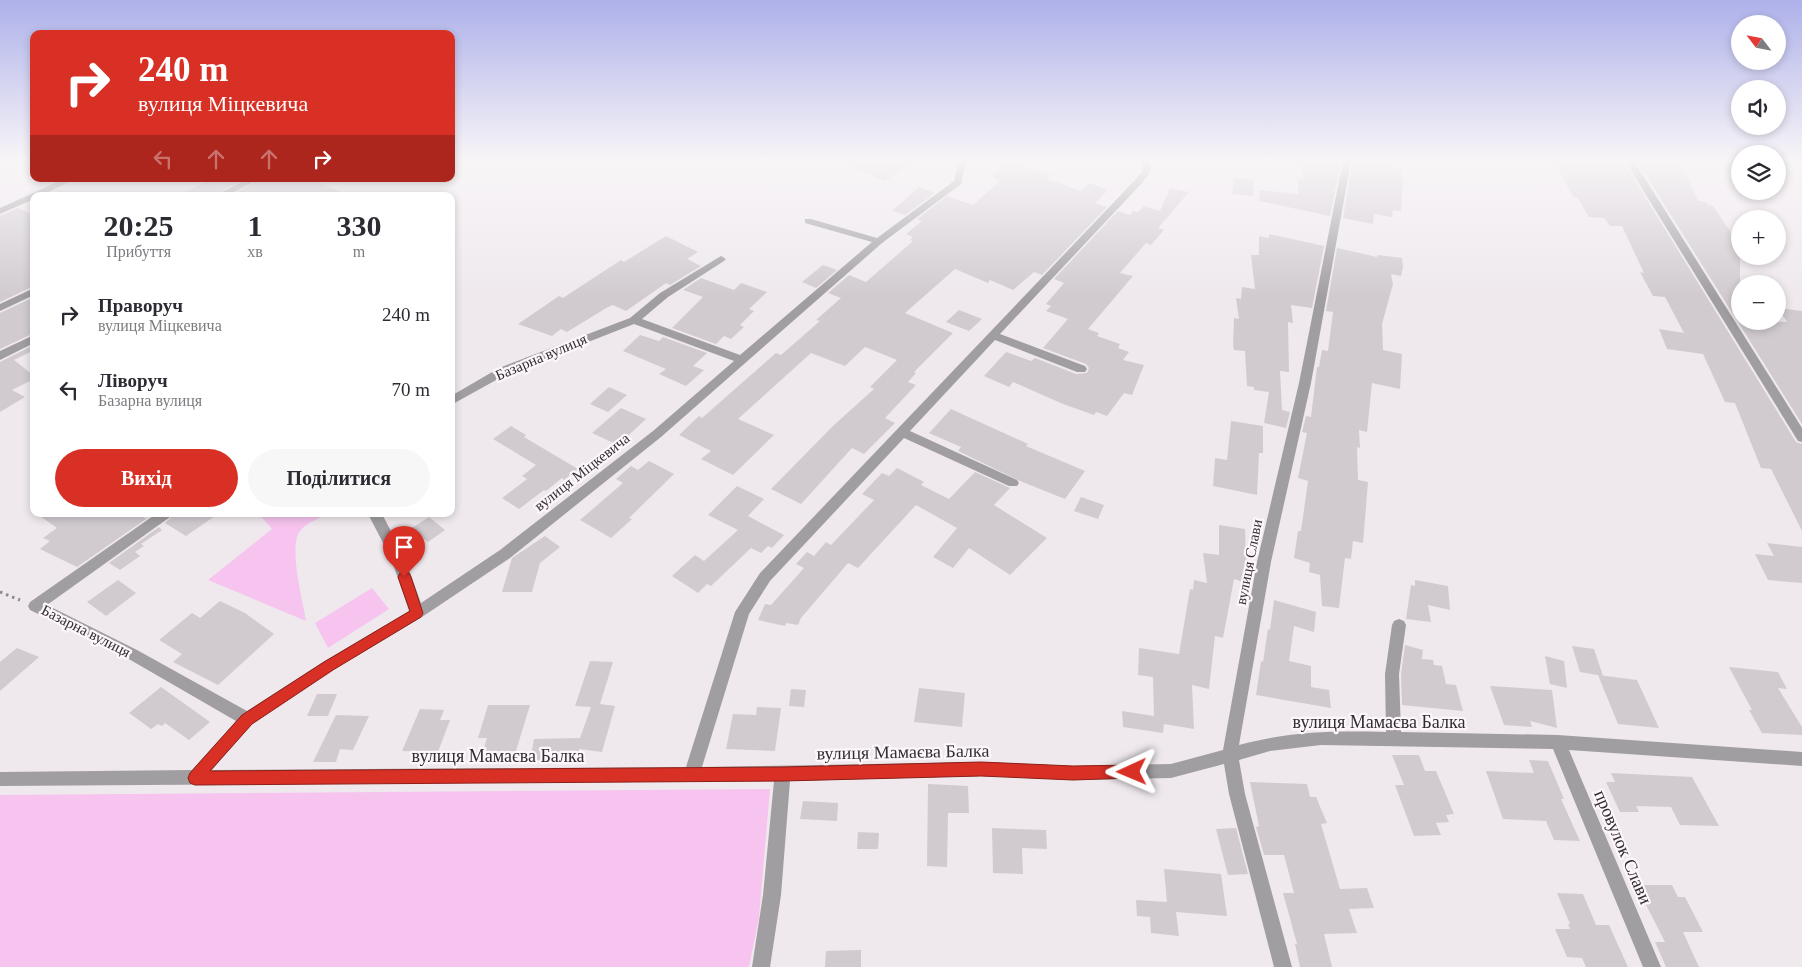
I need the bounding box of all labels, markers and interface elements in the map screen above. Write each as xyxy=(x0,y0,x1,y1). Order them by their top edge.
north arrow xyxy=(1731,15,1786,70)
map controls xyxy=(1731,15,1786,330)
icon: right xyxy=(55,50,120,115)
text: 240 m xyxy=(138,50,228,89)
button: sound xyxy=(1731,80,1786,135)
text: вулиця Міцкевича xyxy=(138,91,308,116)
icon: left xyxy=(149,145,177,173)
icon: ahead xyxy=(202,145,230,173)
icon: ahead xyxy=(255,145,283,173)
icon: right xyxy=(308,145,336,173)
button: layers xyxy=(1731,145,1786,200)
text: 20:25 xyxy=(104,209,174,242)
text: 1 xyxy=(248,209,263,242)
text: 330 xyxy=(336,209,381,242)
button: + xyxy=(1731,210,1786,265)
text: Прибуття xyxy=(106,243,171,260)
text: хв xyxy=(247,243,263,260)
text: m xyxy=(353,243,365,260)
button: − xyxy=(1731,275,1786,330)
text: Праворуч xyxy=(98,295,183,316)
icon: right xyxy=(55,301,83,329)
text: 240 m xyxy=(382,304,430,325)
text: вулиця Міцкевича xyxy=(98,317,222,334)
street label: Базарна вулиця xyxy=(493,331,589,383)
text: Ліворуч xyxy=(98,370,168,391)
icon: left xyxy=(55,376,83,404)
text: 70 m xyxy=(391,379,430,400)
text: Базарна вулиця xyxy=(98,392,202,409)
street label: вулиця Міцкевича xyxy=(531,430,633,514)
button: Вихід xyxy=(55,449,238,507)
button: Поділитися xyxy=(248,449,430,507)
street label: вулиця Слави xyxy=(1233,518,1265,606)
pin xyxy=(383,526,425,577)
icon: arrive xyxy=(390,533,418,561)
street label: Базарна вулиця xyxy=(39,602,133,660)
street label: вулиця Мамаєва Балка xyxy=(1293,712,1465,732)
street label: вулиця Мамаєва Балка xyxy=(816,740,990,764)
position arrow xyxy=(1105,745,1157,797)
street label: вулиця Мамаєва Балка xyxy=(412,746,584,766)
street label: провулок Слави xyxy=(1590,787,1656,907)

